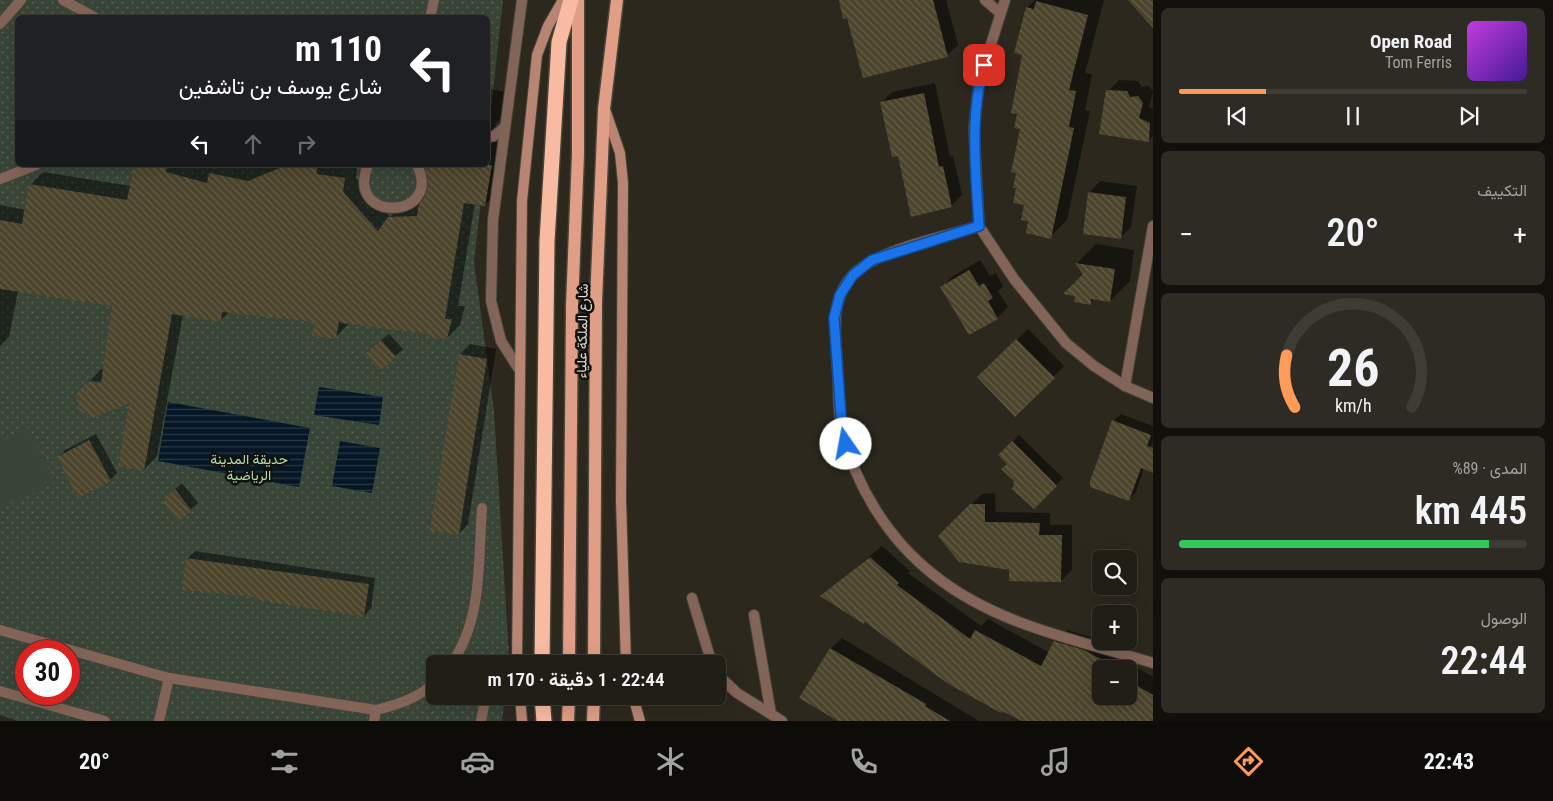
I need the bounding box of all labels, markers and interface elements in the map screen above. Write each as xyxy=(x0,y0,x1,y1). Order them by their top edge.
text: 110 m xyxy=(295,29,382,70)
text: Open Road xyxy=(1370,30,1452,53)
icon: left xyxy=(400,35,465,100)
pin xyxy=(963,44,1005,86)
icon: arrive xyxy=(970,51,998,79)
text: Tom Ferris xyxy=(1385,53,1452,72)
text: شارع يوسف بن تاشفين xyxy=(179,74,382,99)
icon: previous xyxy=(1223,102,1251,130)
icon: pause xyxy=(1339,102,1367,130)
icon: next xyxy=(1455,102,1483,130)
icon: left xyxy=(186,130,214,158)
icon: ahead xyxy=(239,130,267,158)
icon: right xyxy=(292,130,320,158)
text: التكييف xyxy=(1477,181,1527,200)
text: 20° xyxy=(1327,211,1379,255)
text: − xyxy=(1179,218,1193,251)
text: + xyxy=(1513,218,1527,251)
street label: شارع الملكة علياء xyxy=(573,283,594,379)
text: 26 xyxy=(1327,338,1379,399)
text: km/h xyxy=(1335,395,1371,416)
position arrow xyxy=(819,417,871,469)
park label: حديقة المدينة الرياضية xyxy=(210,451,288,484)
text: المدى · 89% xyxy=(1453,459,1527,478)
text: 445 km xyxy=(1415,489,1527,533)
map controls xyxy=(1092,550,1137,705)
button: search xyxy=(1092,550,1137,595)
button: + xyxy=(1092,605,1137,650)
text: الوصول xyxy=(1481,609,1527,628)
text: 22:44 xyxy=(1441,639,1527,683)
speed limit sign: 30 xyxy=(15,640,80,705)
button: − xyxy=(1092,660,1137,705)
text: 22:44 · 1 دقيقة · 170 m xyxy=(488,668,664,691)
icon: filters xyxy=(267,744,302,779)
icon: car xyxy=(460,744,495,779)
icon: climate xyxy=(653,744,688,779)
icon: phone xyxy=(846,744,881,779)
icon: music xyxy=(1038,744,1073,779)
icon: directions xyxy=(1231,744,1266,779)
text: 20° xyxy=(79,749,110,774)
text: 22:43 xyxy=(1424,749,1474,774)

